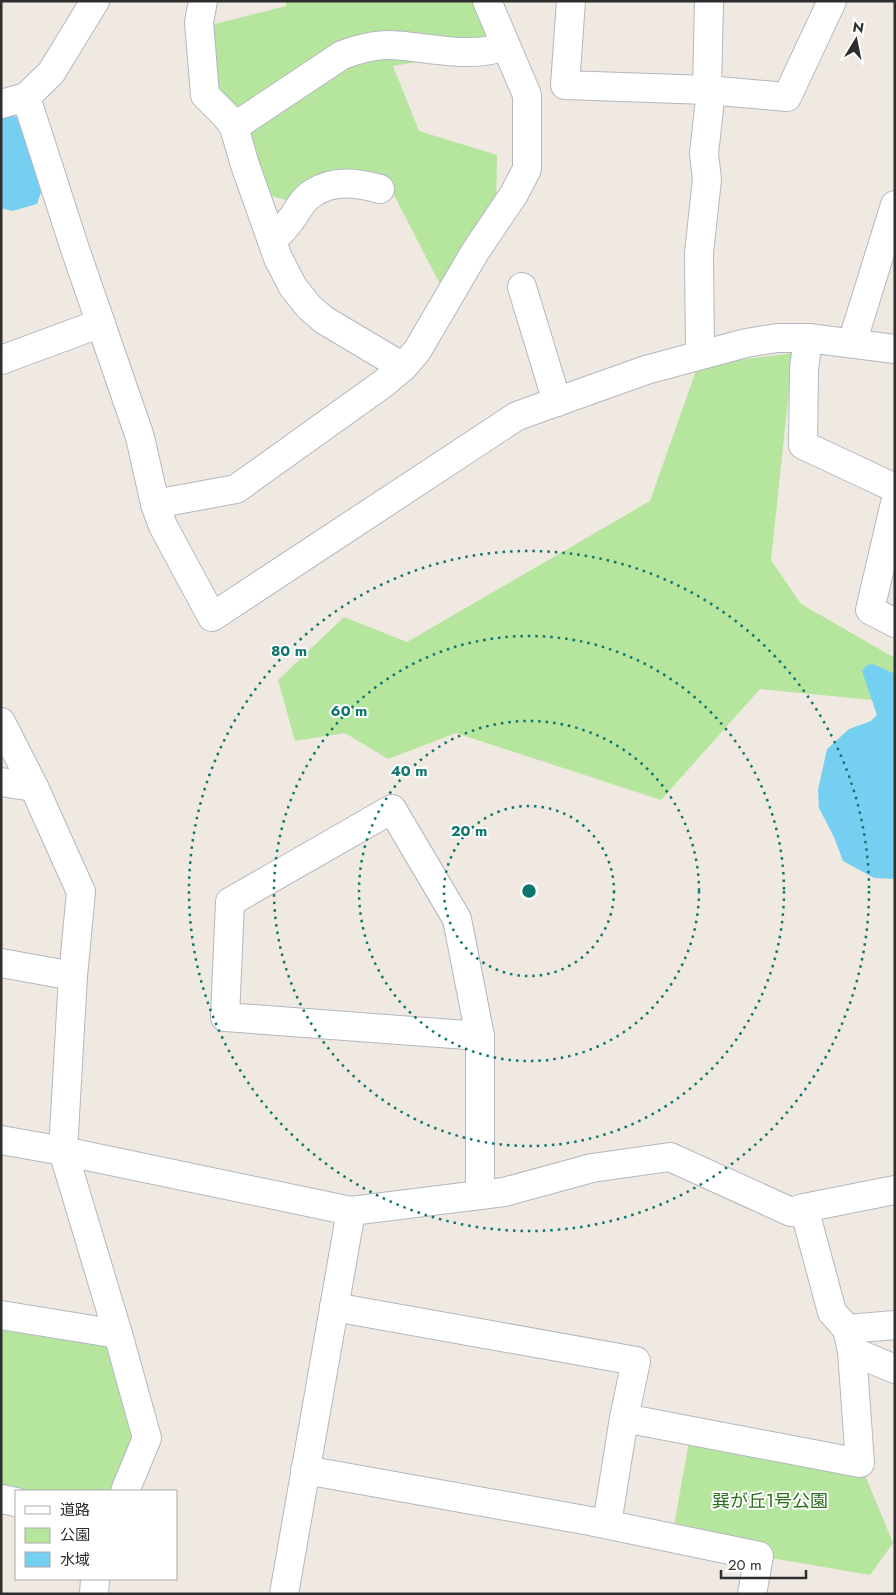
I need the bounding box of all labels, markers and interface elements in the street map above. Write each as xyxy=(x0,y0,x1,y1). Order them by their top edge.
north arrow xyxy=(831,15,881,65)
text: N xyxy=(851,16,865,38)
text: 80 m xyxy=(271,640,307,662)
text: 60 m xyxy=(331,700,367,722)
text: 40 m xyxy=(390,760,428,782)
text: 20 m xyxy=(451,820,487,842)
centre of rings xyxy=(520,882,538,900)
park label: 巽が丘1号公園 xyxy=(712,1488,828,1514)
legend xyxy=(15,1490,178,1580)
text: 道路 xyxy=(60,1499,90,1521)
text: 公園 xyxy=(60,1524,90,1546)
scale bar xyxy=(721,1548,806,1580)
text: 水域 xyxy=(60,1549,90,1571)
text: 20 m xyxy=(728,1554,762,1576)

